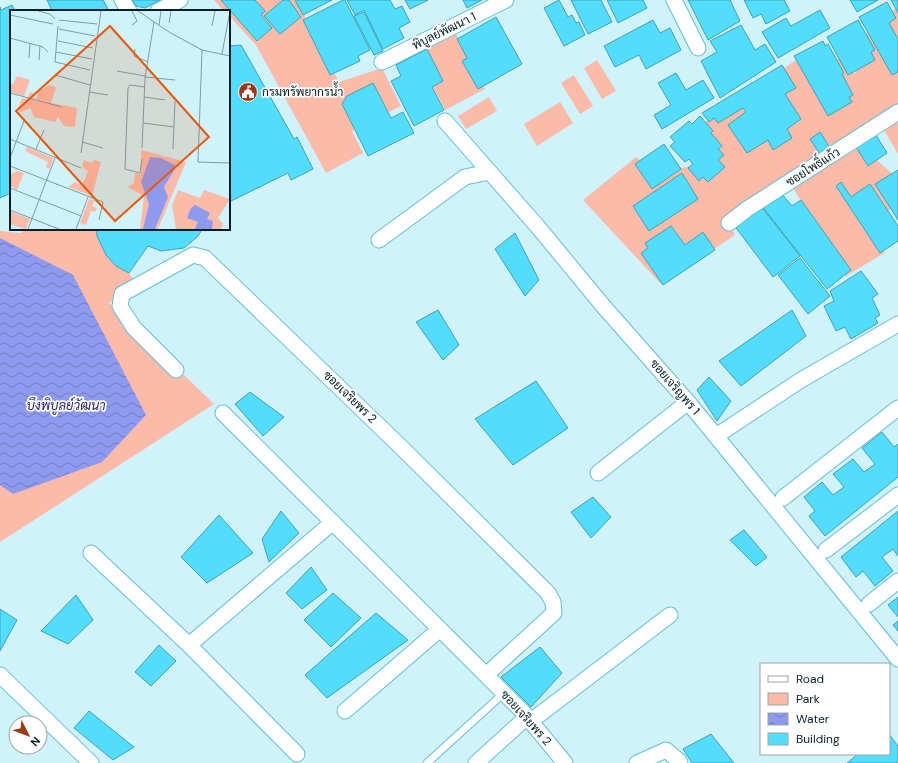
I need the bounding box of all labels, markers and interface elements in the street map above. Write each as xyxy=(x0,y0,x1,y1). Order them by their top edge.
street label: พิบูลย์พัฒนา 1 xyxy=(409,9,479,53)
inset map xyxy=(10,10,230,230)
public building icon: กรมทรัพยากรน้ำ xyxy=(237,81,259,103)
place label: กรมทรัพยากรน้ำ xyxy=(262,81,343,100)
street label: ซอยโพธิ์แก้ว xyxy=(781,141,843,190)
street label: ซอยเจริญพร 1 xyxy=(646,356,704,418)
street label: ซอยเจริยพร 2 xyxy=(320,367,380,427)
water label: บึงพิบูลย์วัฒนา xyxy=(26,396,106,415)
legend xyxy=(760,663,890,755)
text: Road xyxy=(796,671,824,687)
street label: ซอยเจริยพร 2 xyxy=(497,687,555,749)
text: Park xyxy=(796,691,820,707)
text: Water xyxy=(796,711,830,727)
north arrow xyxy=(8,715,48,755)
text: Building xyxy=(796,731,840,747)
text: N xyxy=(28,734,43,749)

